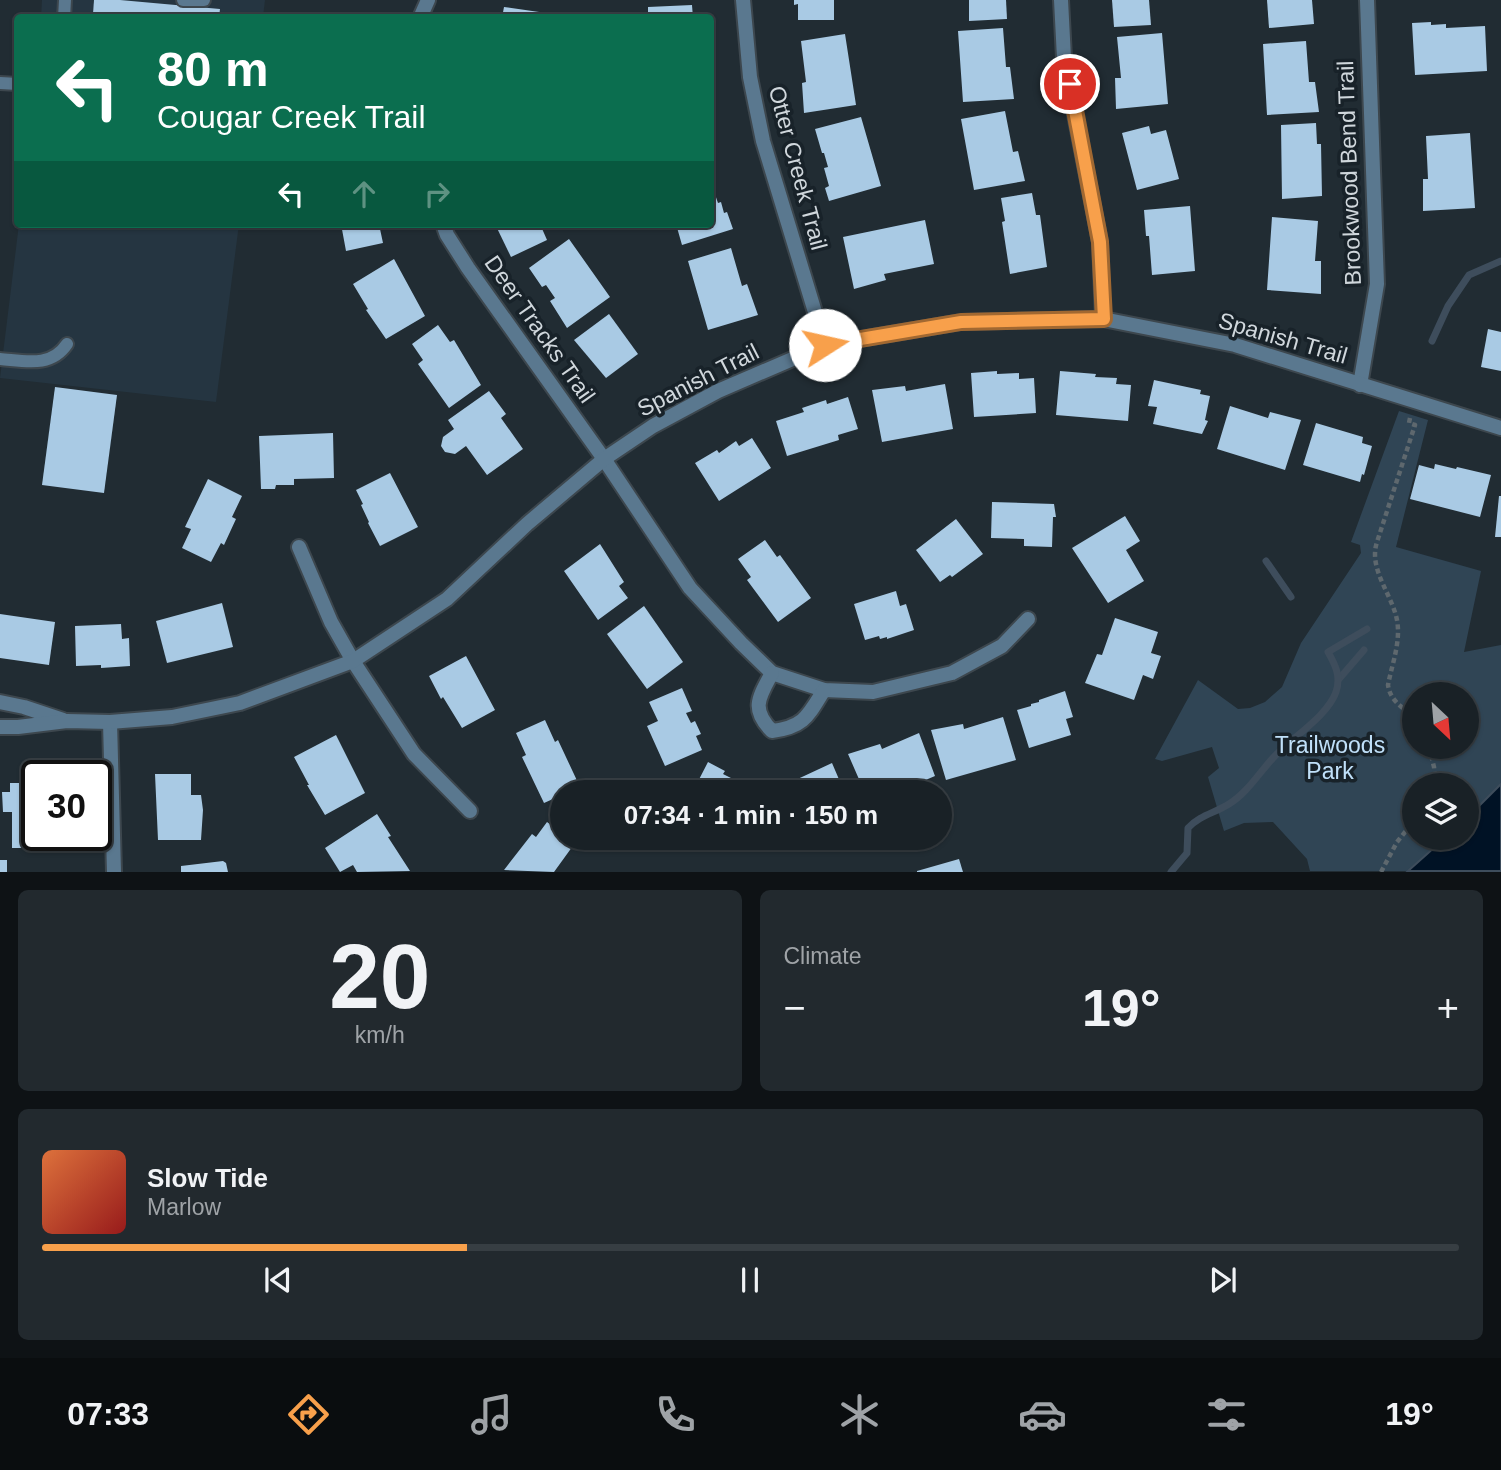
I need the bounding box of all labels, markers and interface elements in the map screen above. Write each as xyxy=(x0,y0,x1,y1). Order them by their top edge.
icon: left xyxy=(42,42,133,133)
text: 80 m xyxy=(157,42,269,96)
pin xyxy=(1040,54,1100,114)
street label: Brookwood Bend Trail xyxy=(1332,60,1366,286)
icon: arrive xyxy=(1051,65,1089,103)
street label: Otter Creek Trail xyxy=(764,83,832,253)
text: Cougar Creek Trail xyxy=(157,99,426,135)
icon: left xyxy=(272,175,310,213)
icon: ahead xyxy=(345,175,383,213)
icon: right xyxy=(418,175,456,213)
street label: Deer Tracks Trail xyxy=(479,250,601,408)
street label: Spanish Trail xyxy=(1216,307,1350,369)
position arrow xyxy=(788,308,862,382)
street label: Spanish Trail xyxy=(633,338,763,422)
north arrow xyxy=(1402,682,1479,760)
map controls xyxy=(1402,682,1479,850)
park label: Trailwoods Park xyxy=(1275,732,1385,784)
speed limit sign: 30 xyxy=(21,760,112,851)
button: layers xyxy=(1402,773,1479,850)
text: 07:34 · 1 min · 150 m xyxy=(624,800,878,830)
text: 20 xyxy=(329,926,430,1027)
text: Climate xyxy=(784,943,861,969)
text: 19° xyxy=(1082,979,1161,1037)
text: − xyxy=(784,987,806,1029)
text: + xyxy=(1437,987,1459,1029)
text: km/h xyxy=(355,1022,405,1048)
text: Slow Tide xyxy=(147,1163,268,1193)
text: Marlow xyxy=(147,1194,221,1220)
icon: previous xyxy=(259,1261,297,1299)
icon: pause xyxy=(731,1261,769,1299)
icon: next xyxy=(1204,1261,1242,1299)
icon: directions xyxy=(284,1390,333,1439)
icon: music xyxy=(467,1390,516,1439)
icon: phone xyxy=(651,1390,700,1439)
icon: climate xyxy=(835,1390,884,1439)
icon: car xyxy=(1018,1390,1067,1439)
icon: filters xyxy=(1202,1390,1251,1439)
text: 07:33 xyxy=(67,1396,149,1432)
text: 19° xyxy=(1385,1396,1434,1432)

